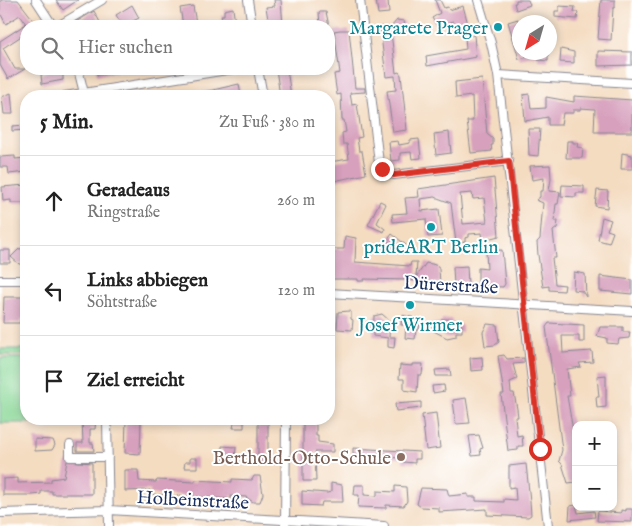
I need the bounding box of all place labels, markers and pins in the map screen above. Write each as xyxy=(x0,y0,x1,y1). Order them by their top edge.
place label: Margarete Prager xyxy=(349,17,488,41)
marker: Margarete Prager xyxy=(492,21,504,33)
marker: prideART Berlin xyxy=(425,221,437,233)
place label: prideART Berlin xyxy=(364,236,498,260)
marker: Josef Wirmer xyxy=(404,299,416,311)
place label: Josef Wirmer xyxy=(356,314,462,338)
place label: Berthold-Otto-Schule xyxy=(213,447,391,471)
marker: Berthold-Otto-Schule xyxy=(395,451,407,463)

